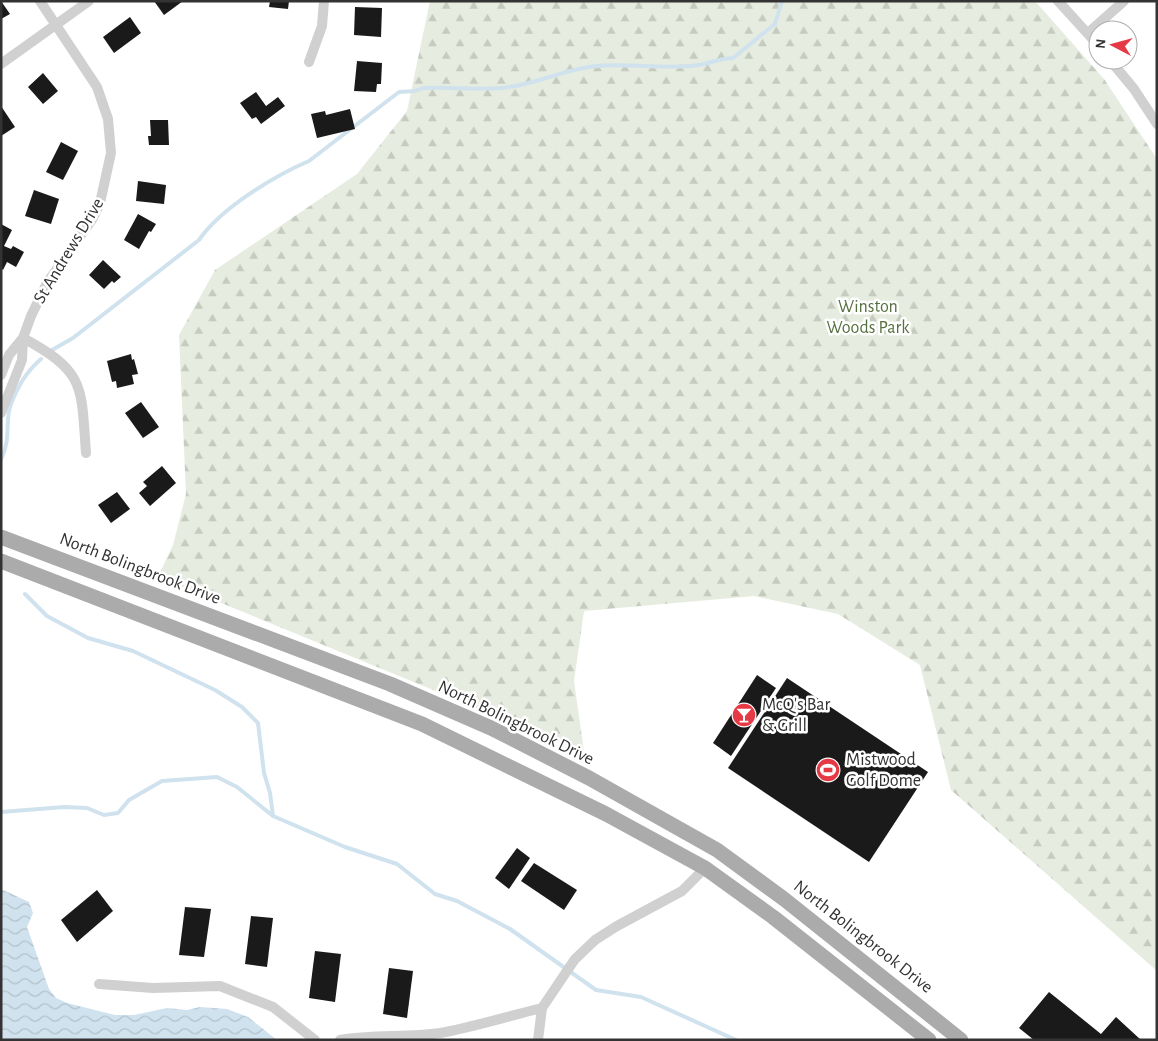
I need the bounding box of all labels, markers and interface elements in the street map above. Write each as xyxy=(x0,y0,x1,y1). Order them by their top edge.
north arrow xyxy=(1088,20,1138,70)
text: N xyxy=(1094,38,1109,49)
street label: St Andrews Drive xyxy=(31,195,107,307)
park label: Winston Woods Park xyxy=(827,298,910,337)
street label: North Bolingbrook Drive xyxy=(57,530,223,608)
street label: North Bolingbrook Drive xyxy=(435,677,597,769)
place label: McQ's Bar & Grill xyxy=(762,696,830,735)
bar icon: McQ's Bar & Grill xyxy=(731,702,757,728)
place label: Mistwood Golf Dome xyxy=(846,751,921,790)
sports icon: Mistwood Golf Dome xyxy=(815,757,841,783)
street label: North Bolingbrook Drive xyxy=(790,877,936,997)

